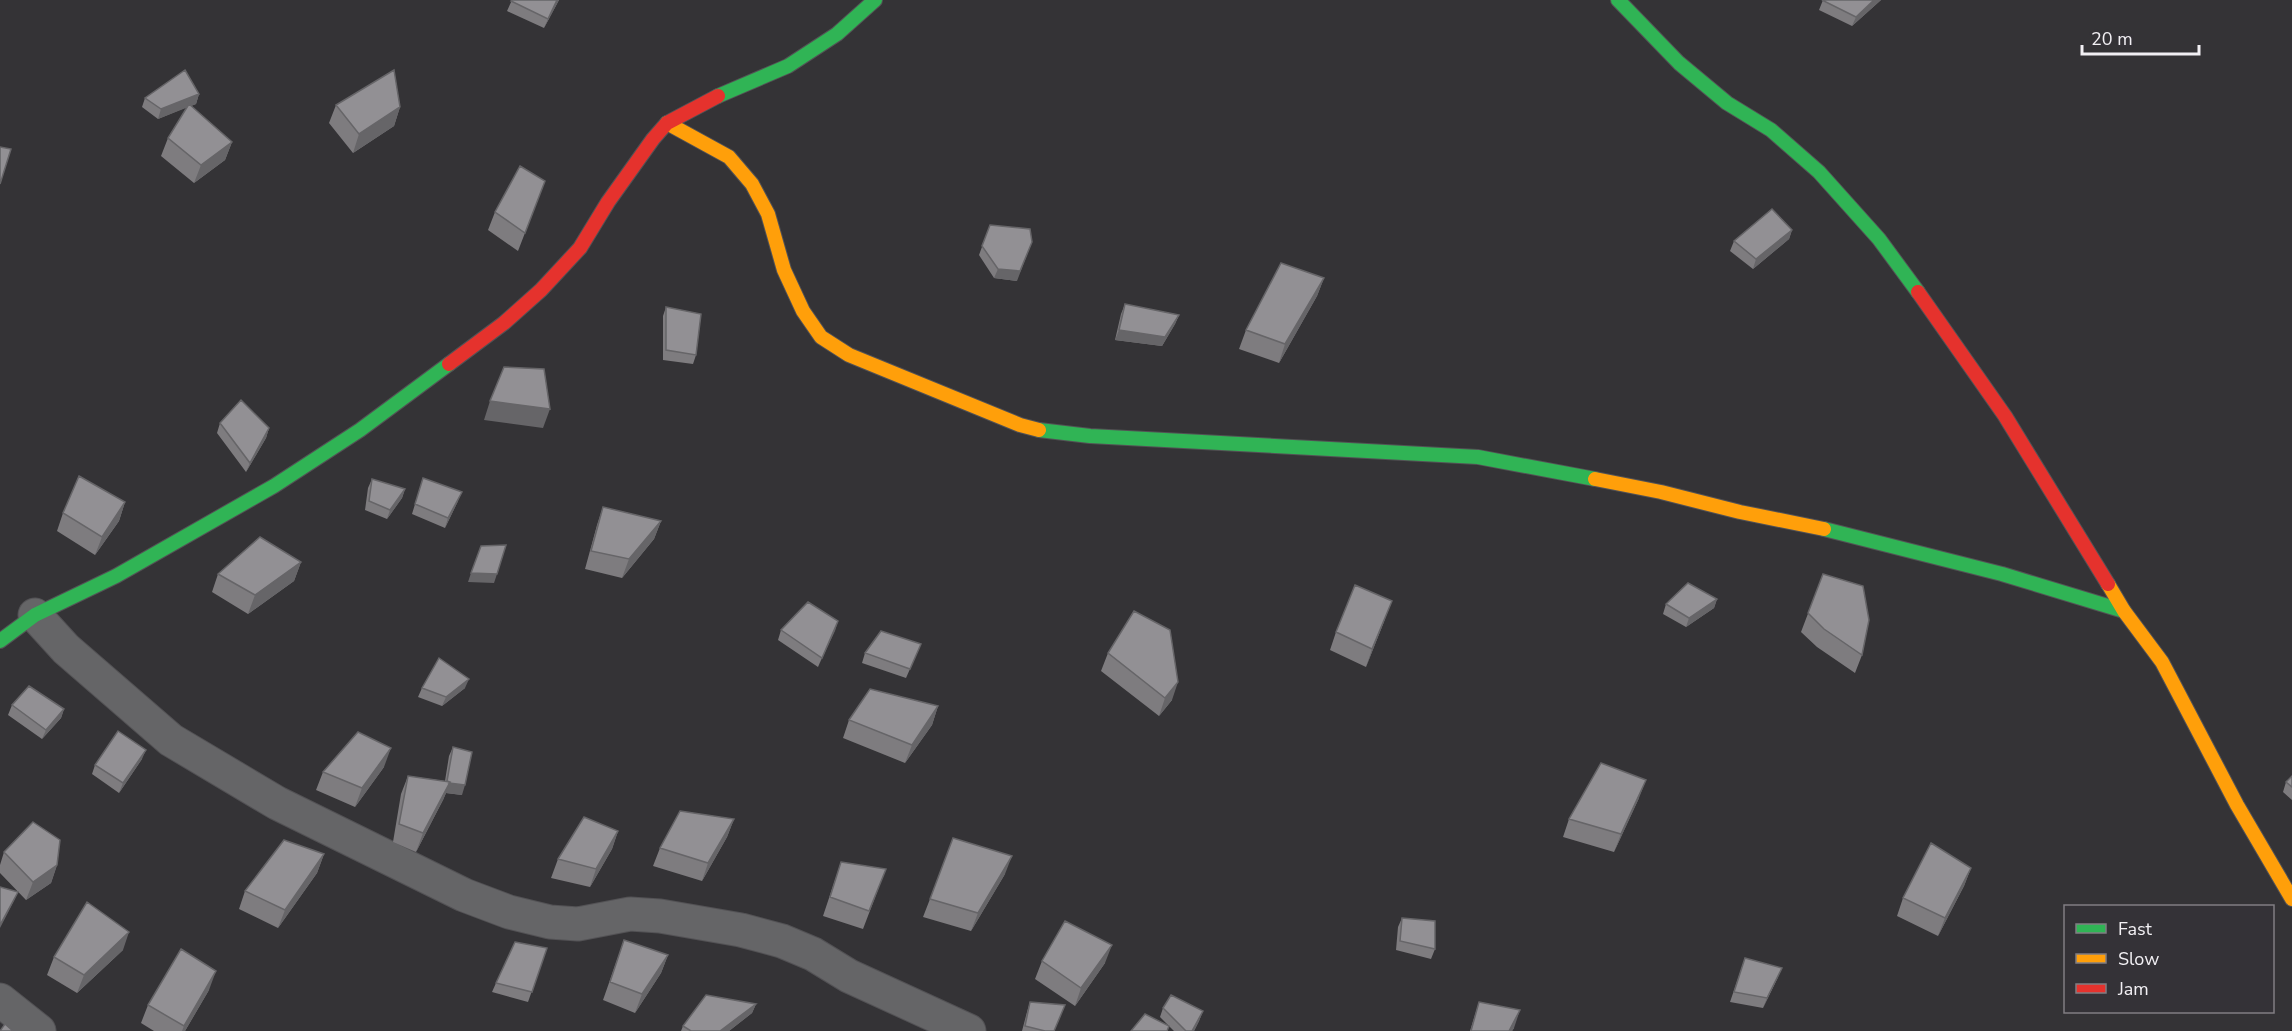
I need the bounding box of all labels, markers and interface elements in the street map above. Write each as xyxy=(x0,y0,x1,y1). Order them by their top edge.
scale bar xyxy=(2082,18,2199,56)
text: 20 m xyxy=(2091,27,2133,51)
legend xyxy=(2064,905,2274,1013)
text: Fast xyxy=(2118,917,2153,941)
text: Slow xyxy=(2118,947,2159,971)
text: Jam xyxy=(2117,977,2149,1001)

